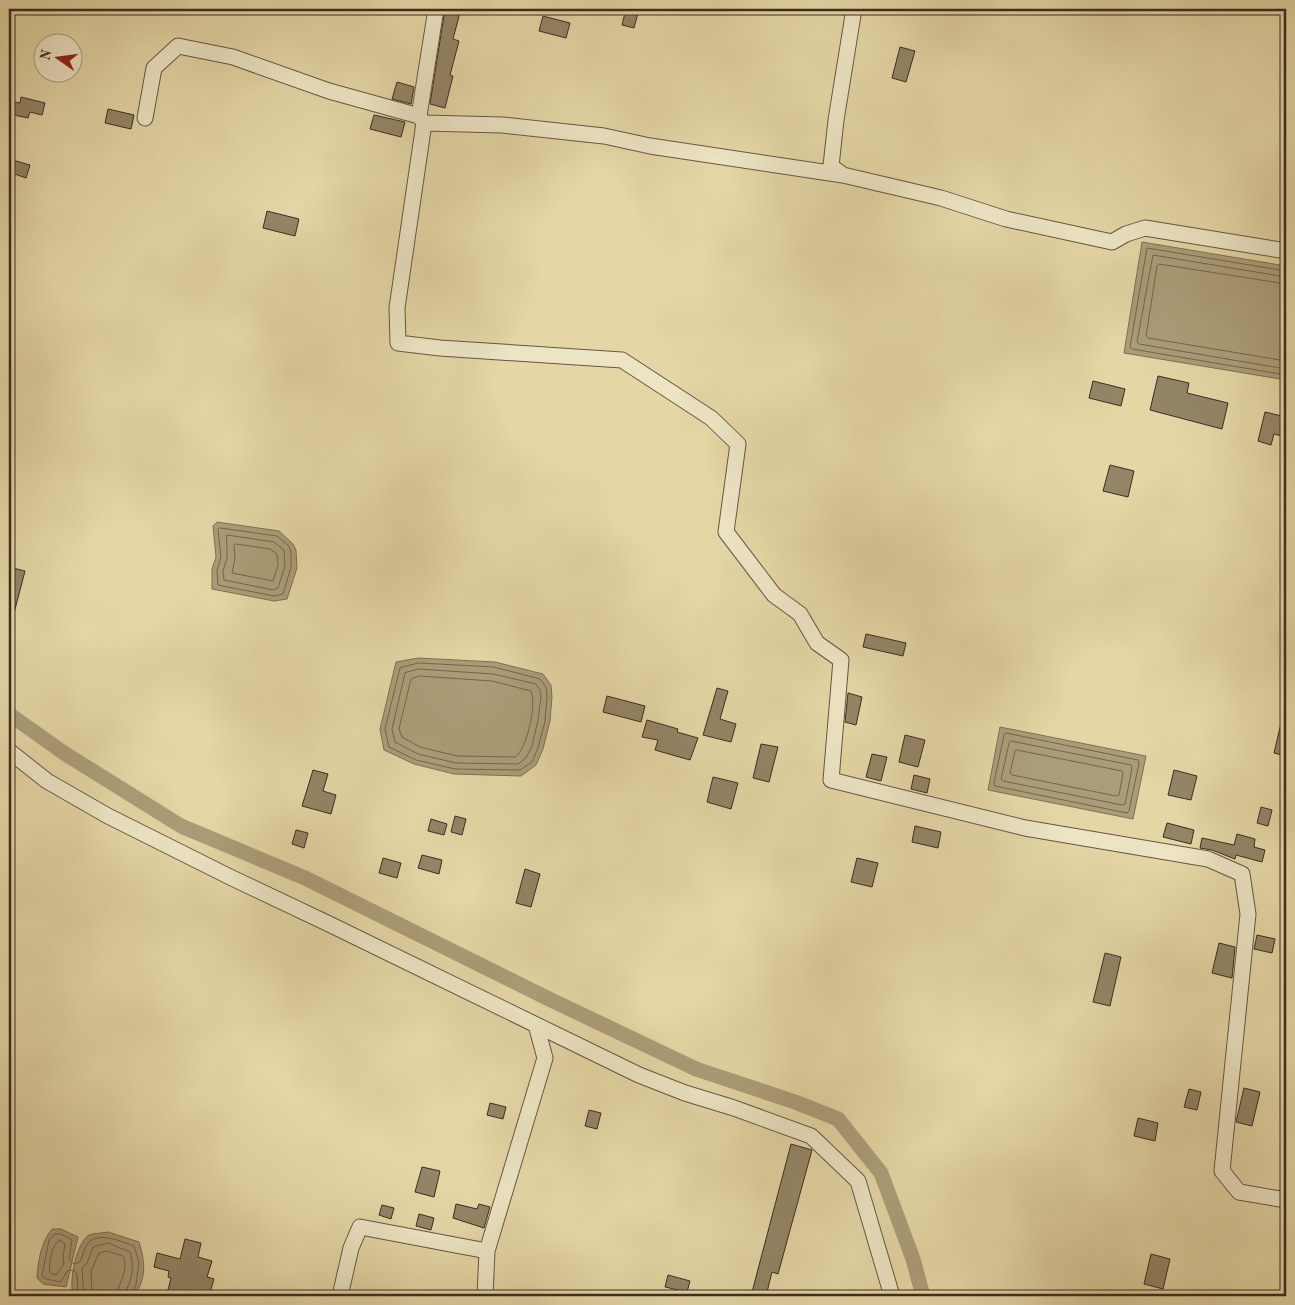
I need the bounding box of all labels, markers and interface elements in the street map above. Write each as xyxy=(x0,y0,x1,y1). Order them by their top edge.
north arrow xyxy=(32,32,82,82)
text: N xyxy=(38,48,55,62)

